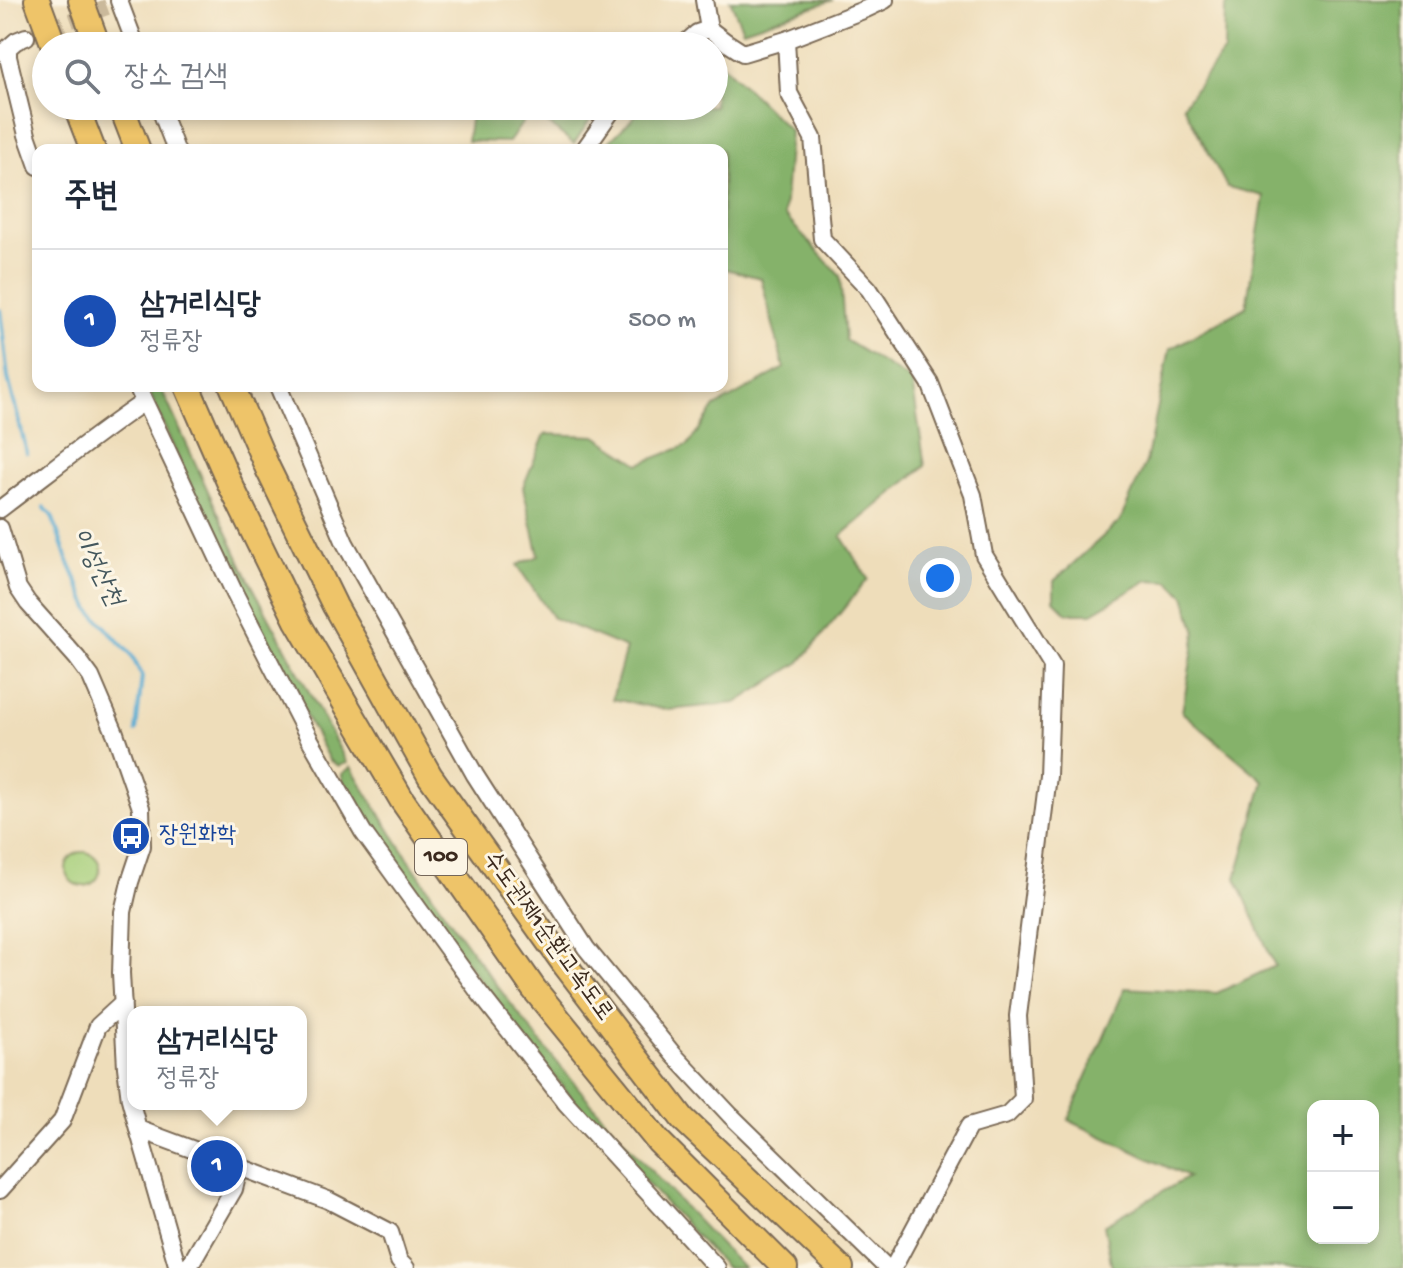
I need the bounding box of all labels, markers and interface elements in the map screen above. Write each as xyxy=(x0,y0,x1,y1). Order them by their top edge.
search box xyxy=(32,32,728,120)
icon: search xyxy=(60,54,104,98)
text: 장소 검색 xyxy=(124,61,228,96)
text: 주변 xyxy=(64,179,119,219)
text: 삼거리식당 xyxy=(140,289,261,324)
text: 1 xyxy=(85,306,95,337)
text: 500 m xyxy=(628,306,696,337)
text: 정류장 xyxy=(140,328,203,359)
water label: 이성산천 xyxy=(62,524,129,615)
your location xyxy=(920,558,960,598)
bus stop icon: 장원화학 xyxy=(110,815,152,857)
place label: 장원화학 xyxy=(159,822,236,851)
road number: 100 xyxy=(415,839,467,875)
street label: 수도권제1순환고속도로 xyxy=(476,846,618,1028)
popup xyxy=(127,1006,307,1110)
text: 삼거리식당 xyxy=(157,1026,277,1061)
text: 정류장 xyxy=(157,1065,219,1096)
map controls xyxy=(1307,1100,1379,1244)
button: + xyxy=(1307,1100,1379,1172)
pin: 1 xyxy=(191,1136,243,1196)
button: − xyxy=(1307,1172,1379,1244)

